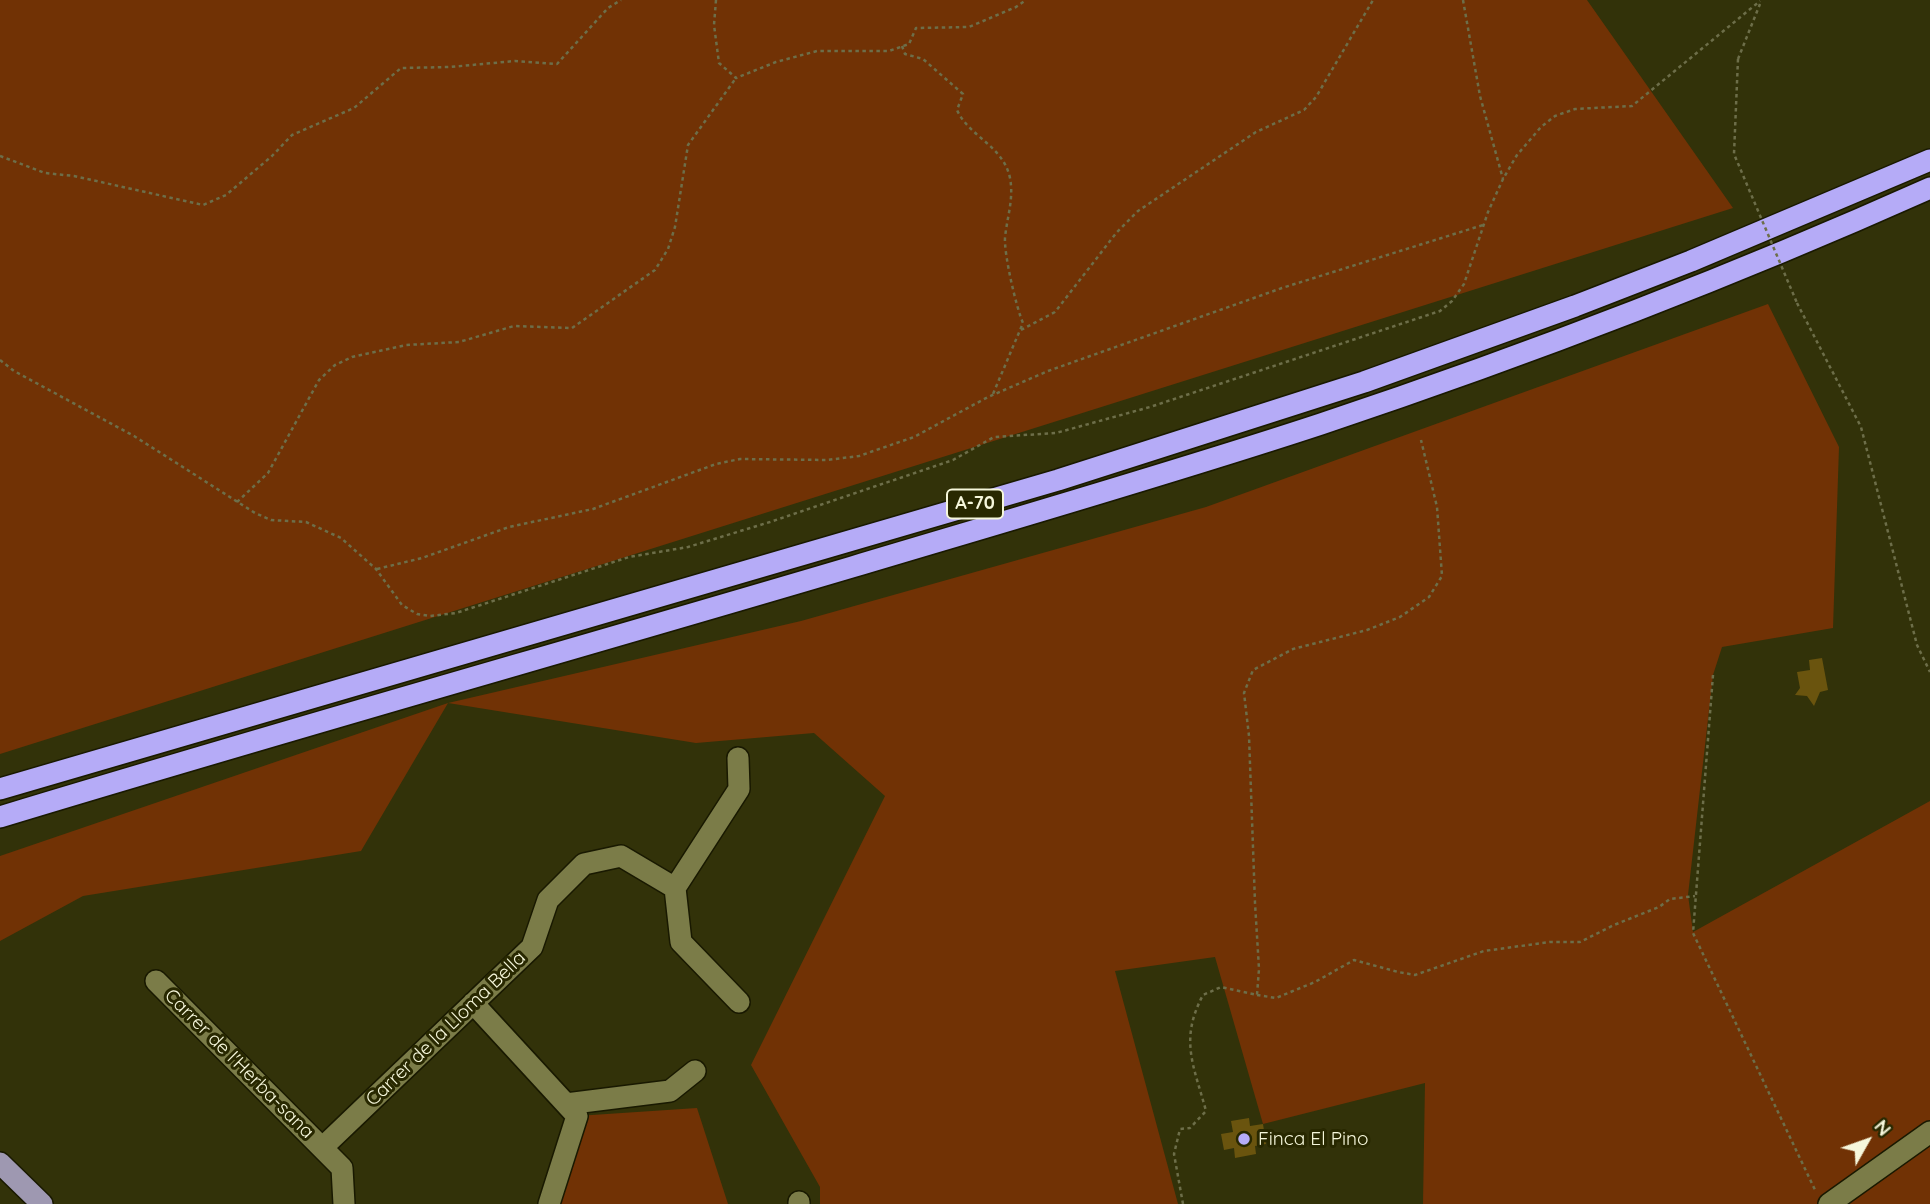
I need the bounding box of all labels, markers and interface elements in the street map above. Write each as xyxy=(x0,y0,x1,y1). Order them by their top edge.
road number: A-70 xyxy=(947,490,1003,518)
street label: Carrer de la Lloma Bella xyxy=(361,947,531,1111)
street label: Carrer de l'Herba-sana xyxy=(159,984,319,1144)
north arrow xyxy=(1832,1106,1902,1176)
text: N xyxy=(1869,1114,1897,1141)
place label: Finca El Pino xyxy=(1258,1128,1369,1150)
marker: Finca El Pino xyxy=(1236,1131,1252,1147)

